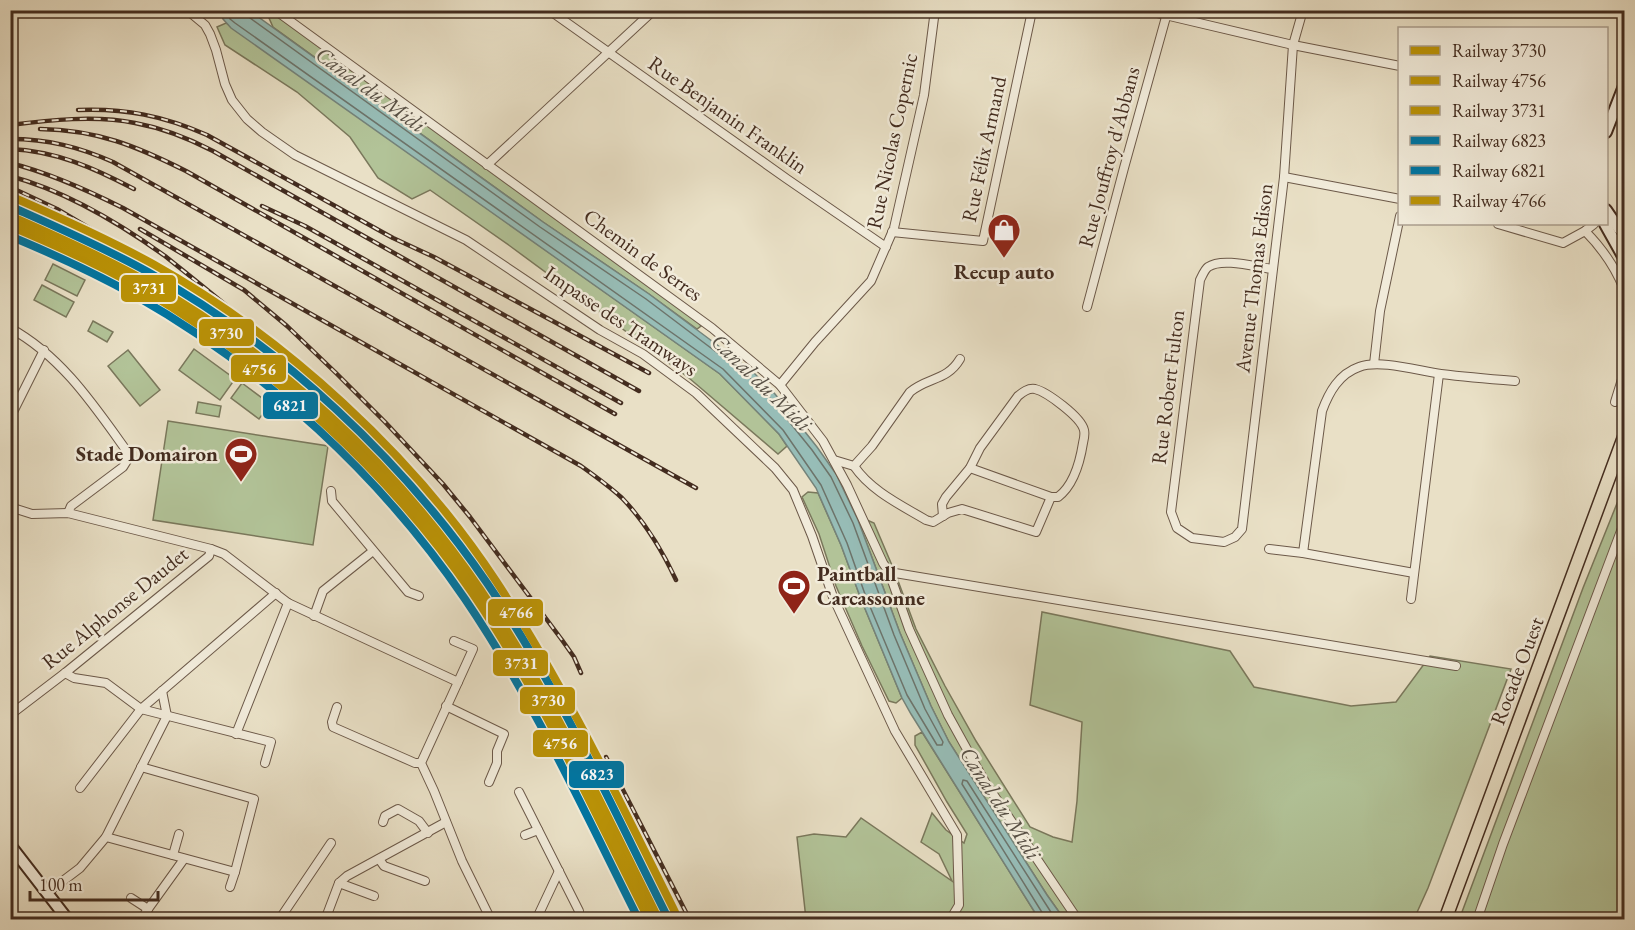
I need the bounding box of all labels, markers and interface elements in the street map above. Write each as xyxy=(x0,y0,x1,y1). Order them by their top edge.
legend xyxy=(1398,27,1608,225)
text: Railway 3730 xyxy=(1452,39,1546,62)
water label: Canal du Midi xyxy=(310,40,433,140)
street label: Rue Benjamin Franklin xyxy=(643,50,813,180)
street label: Rue Nicolas Copernic xyxy=(860,51,923,231)
street label: Rue Jouffroy d'Abbans xyxy=(1071,63,1146,250)
text: Railway 4756 xyxy=(1452,69,1546,92)
street label: Rue Félix Armand xyxy=(955,73,1012,224)
text: Railway 3731 xyxy=(1452,99,1546,122)
text: Railway 6823 xyxy=(1452,129,1546,152)
text: Railway 6821 xyxy=(1452,159,1546,182)
street label: Avenue Thomas Edison xyxy=(1228,182,1279,375)
text: Railway 4766 xyxy=(1452,189,1546,212)
street label: Chemin de Serres xyxy=(578,202,708,307)
shop icon: Recup auto xyxy=(986,212,1022,259)
place label: Recup auto xyxy=(954,258,1055,285)
street label: Impasse des Tramways xyxy=(539,259,703,382)
line badge: 3731 xyxy=(120,274,177,303)
text: 3731 xyxy=(132,278,166,299)
street label: Rue Robert Fulton xyxy=(1145,308,1190,466)
line badge: 3730 xyxy=(198,318,255,347)
text: 3730 xyxy=(209,323,243,344)
water label: Canal du Midi xyxy=(705,327,819,439)
line badge: 4756 xyxy=(230,354,287,383)
text: 4756 xyxy=(242,359,276,380)
line badge: 6821 xyxy=(262,391,319,420)
text: 6821 xyxy=(273,395,307,416)
sports icon: Stade Domairon xyxy=(223,436,259,483)
place label: Stade Domairon xyxy=(76,440,218,467)
street label: Rue Alphonse Daudet xyxy=(36,540,194,675)
place label: Paintball Carcassonne xyxy=(817,560,925,611)
sports icon: Paintball Carcassonne xyxy=(776,568,812,615)
line badge: 4766 xyxy=(487,598,544,627)
text: 4766 xyxy=(499,602,533,623)
street label: Rocade Ouest xyxy=(1484,613,1550,729)
line badge: 3731 xyxy=(492,649,549,677)
text: 3731 xyxy=(504,653,538,674)
line badge: 3730 xyxy=(519,686,576,715)
text: 3730 xyxy=(531,690,565,711)
line badge: 4756 xyxy=(532,729,589,758)
text: 4756 xyxy=(543,733,577,754)
water label: Canal du Midi xyxy=(953,741,1049,867)
line badge: 6823 xyxy=(568,760,625,789)
text: 6823 xyxy=(580,764,614,785)
scale bar xyxy=(30,864,158,902)
text: 100 m xyxy=(39,873,83,896)

